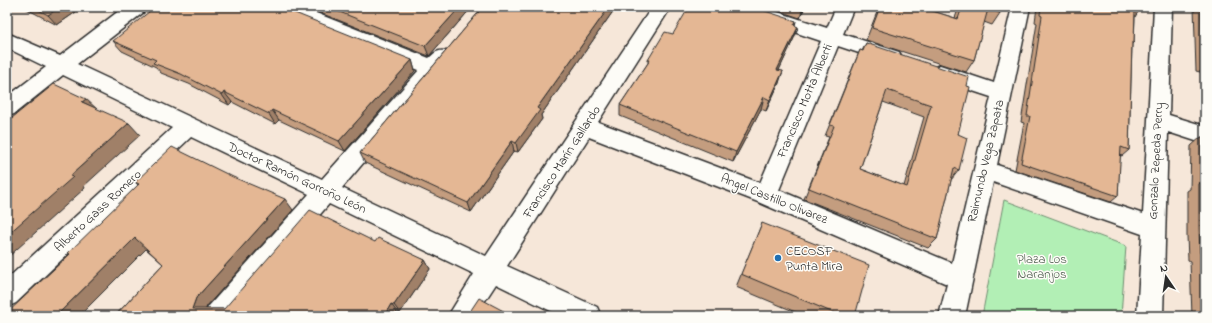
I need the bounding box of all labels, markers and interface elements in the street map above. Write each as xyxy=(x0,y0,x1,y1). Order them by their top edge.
street label: Francisco Motta Alberti xyxy=(772,41,838,162)
street label: Raimundo Vega Zapata xyxy=(963,98,1010,225)
street label: Francisco Marín Gallardo xyxy=(518,102,606,223)
street label: Gonzalo Zepeda Perry xyxy=(1143,102,1170,220)
street label: Doctor Ramón Gorroño León xyxy=(224,137,370,219)
street label: Alberto Gass Romero xyxy=(50,165,146,257)
street label: Angel Castillo Olivarez xyxy=(717,169,831,230)
place label: CECOSF Punta Mira xyxy=(786,242,842,276)
park label: Plaza Los Naranjos xyxy=(1017,250,1067,284)
marker: CECOSF Punta Mira xyxy=(773,253,783,263)
north arrow xyxy=(1146,257,1186,297)
text: N xyxy=(1159,260,1169,277)

